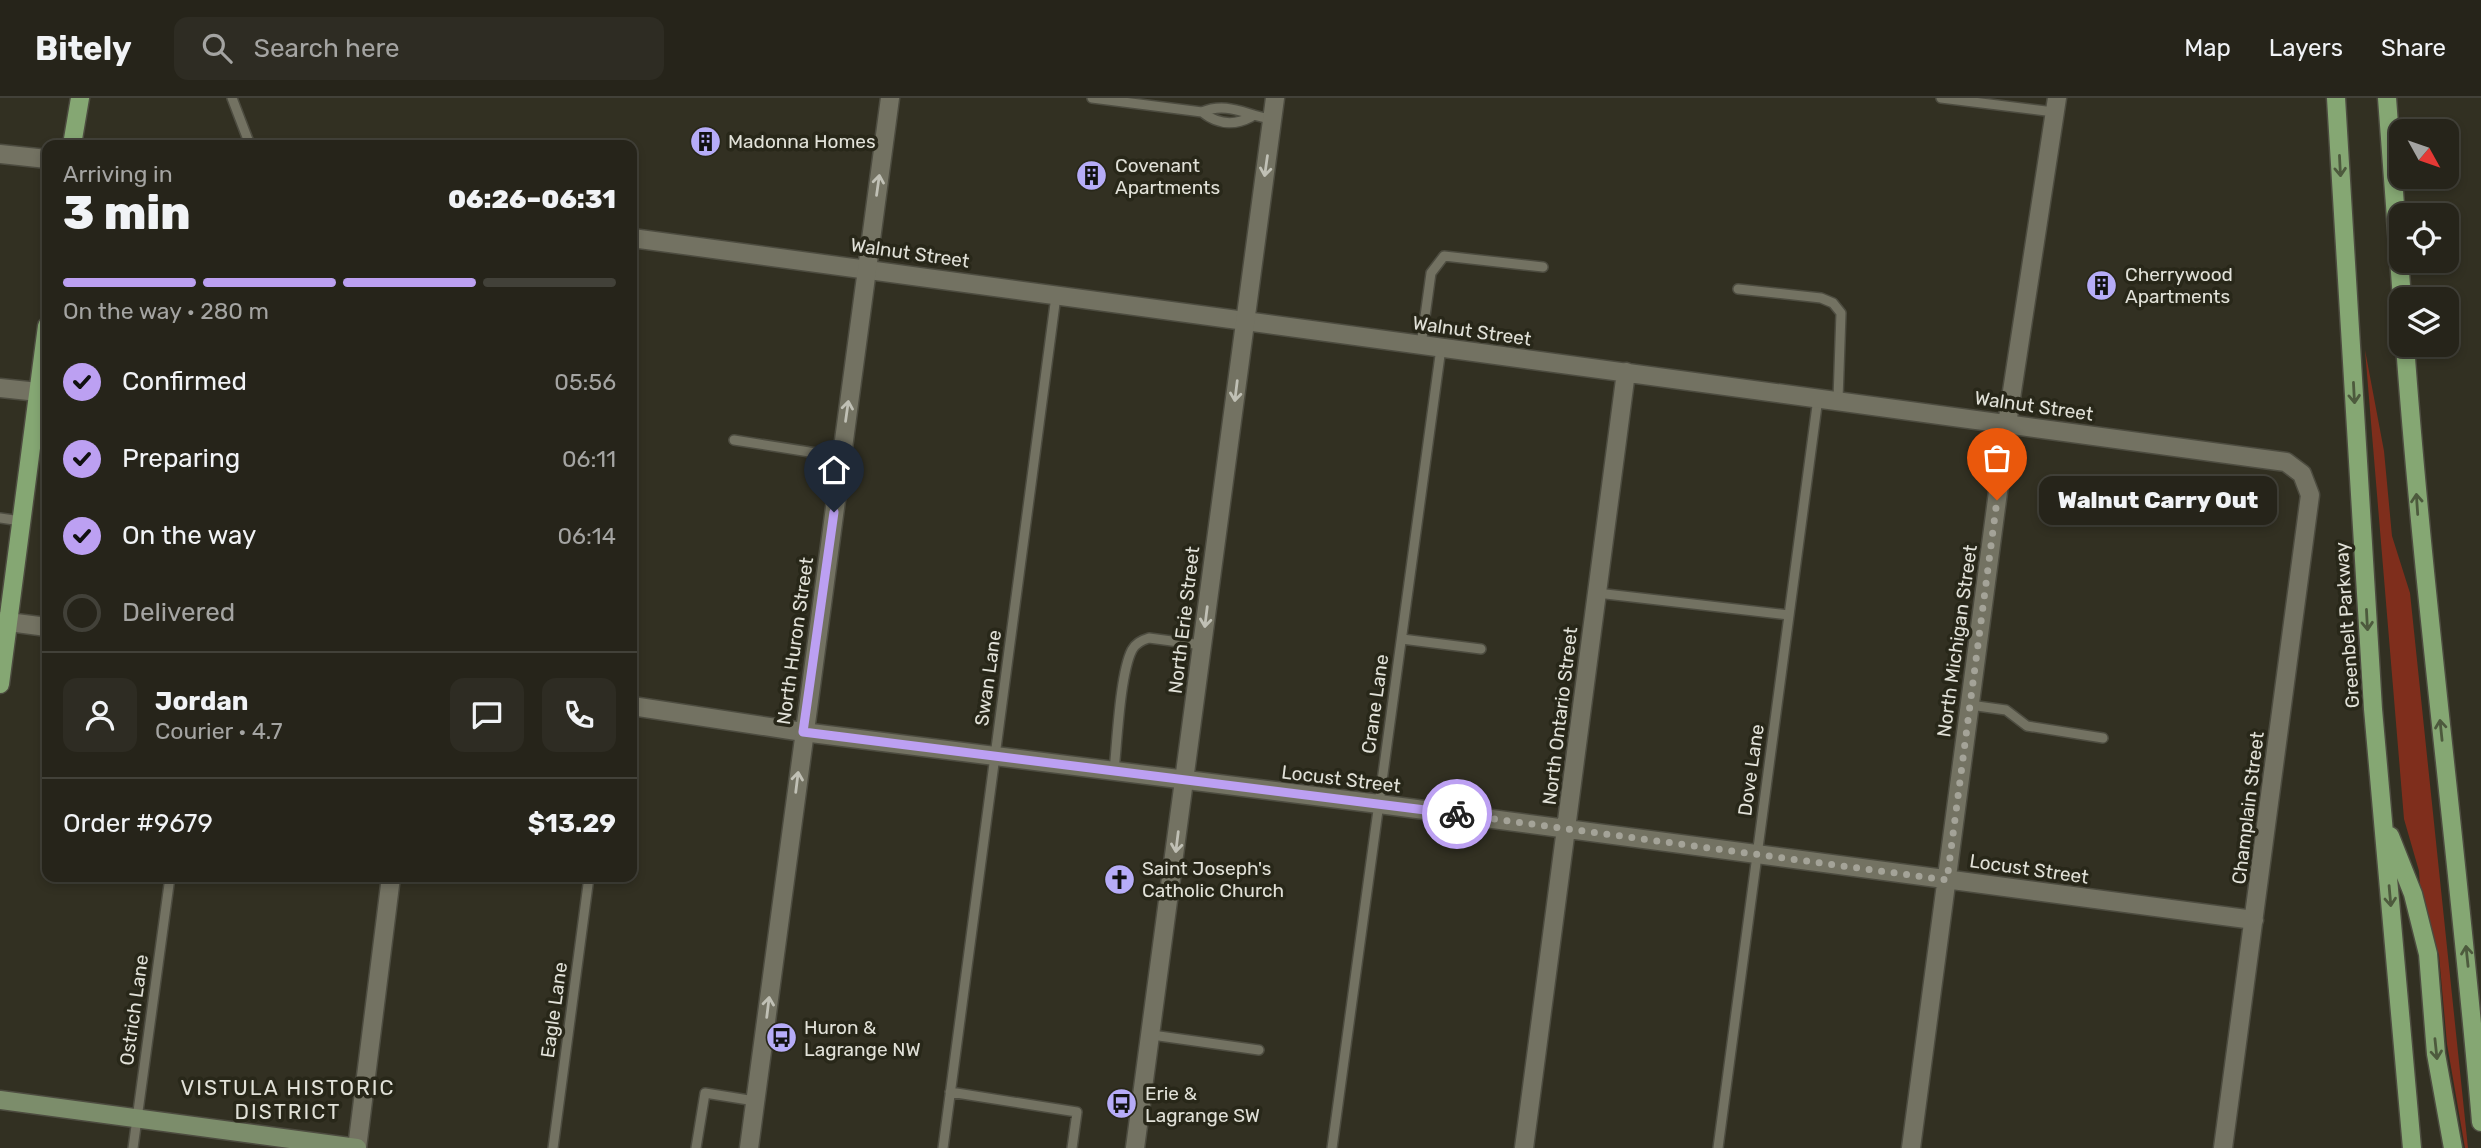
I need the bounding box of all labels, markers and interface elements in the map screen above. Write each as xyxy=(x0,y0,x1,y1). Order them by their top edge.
search box xyxy=(174,17,664,80)
text: Bitely xyxy=(35,29,132,68)
icon: search xyxy=(198,29,236,67)
text: Search here xyxy=(254,33,400,64)
text: Map xyxy=(2184,34,2231,62)
text: Layers xyxy=(2269,34,2343,62)
text: Share xyxy=(2381,34,2446,62)
north arrow xyxy=(2389,119,2459,189)
map controls xyxy=(2389,119,2459,357)
building icon: Madonna Homes xyxy=(688,124,722,158)
place label: Madonna Homes xyxy=(728,130,876,153)
place label: Covenant Apartments xyxy=(1115,154,1220,199)
one-way arrow xyxy=(1259,154,1272,176)
one-way arrow xyxy=(2334,154,2347,177)
building icon: Covenant Apartments xyxy=(1075,159,1109,193)
text: Arriving in xyxy=(63,160,173,188)
one-way arrow xyxy=(872,175,885,197)
text: 06:26–06:31 xyxy=(448,184,616,215)
text: 3 min xyxy=(63,186,191,241)
button: locate xyxy=(2389,203,2459,273)
street label: Walnut Street xyxy=(849,233,972,273)
place label: Cherrywood Apartments xyxy=(2125,263,2233,308)
building icon: Cherrywood Apartments xyxy=(2085,268,2119,302)
button: layers xyxy=(2389,287,2459,357)
text: On the way · 280 m xyxy=(63,297,269,325)
street label: Walnut Street xyxy=(1411,311,1534,351)
icon: check xyxy=(63,363,101,401)
text: Confirmed xyxy=(122,366,247,397)
text: 05:56 xyxy=(554,368,616,396)
one-way arrow xyxy=(1229,379,1242,402)
one-way arrow xyxy=(2347,381,2360,404)
street label: Walnut Street xyxy=(1973,386,2096,426)
one-way arrow xyxy=(841,400,854,423)
pin xyxy=(1967,428,2027,500)
icon: bag xyxy=(1978,439,2016,477)
icon: check xyxy=(63,440,101,478)
pin xyxy=(804,440,864,512)
text: Preparing xyxy=(122,443,240,474)
text: 06:11 xyxy=(562,445,616,473)
icon: home xyxy=(815,451,853,489)
callout: Walnut Carry Out xyxy=(2039,476,2277,524)
text: Walnut Carry Out xyxy=(2058,486,2258,514)
one-way arrow xyxy=(2410,493,2423,516)
icon: check xyxy=(63,517,101,555)
text: On the way xyxy=(122,520,256,551)
text: 06:14 xyxy=(558,522,616,550)
street label: Greenbelt Parkway xyxy=(2330,541,2364,709)
street label: North Michigan Street xyxy=(1932,543,1982,739)
street label: North Erie Street xyxy=(1164,544,1205,695)
street label: North Huron Street xyxy=(772,555,818,726)
text: Delivered xyxy=(122,597,235,628)
one-way arrow xyxy=(1199,605,1212,628)
one-way arrow xyxy=(2361,609,2374,632)
street label: North Ontario Street xyxy=(1538,625,1582,806)
street label: Swan Lane xyxy=(970,628,1006,728)
street label: Crane Lane xyxy=(1357,653,1393,755)
button: person xyxy=(63,678,137,752)
button: chat xyxy=(450,678,524,752)
button: phone xyxy=(542,678,616,752)
text: Jordan xyxy=(155,686,248,717)
text: Courier · 4.7 xyxy=(155,717,282,745)
one-way arrow xyxy=(2435,719,2448,742)
street label: Dove Lane xyxy=(1733,723,1769,817)
street label: Champlain Street xyxy=(2227,730,2269,886)
street label: Locust Street xyxy=(1280,760,1403,798)
one-way arrow xyxy=(791,771,804,794)
courier xyxy=(1422,779,1492,849)
icon: bike xyxy=(1438,795,1476,833)
text: Order #9679 xyxy=(63,808,213,839)
text: $13.29 xyxy=(528,808,616,839)
one-way arrow xyxy=(1170,830,1183,853)
street label: Locust Street xyxy=(1968,849,2091,889)
place label: Saint Joseph's Catholic Church xyxy=(1142,857,1284,902)
church icon: Saint Joseph's Catholic Church xyxy=(1102,862,1136,896)
one-way arrow xyxy=(2384,884,2397,907)
one-way arrow xyxy=(2460,945,2473,968)
street label: Ostrich Lane xyxy=(115,953,153,1067)
street label: Eagle Lane xyxy=(536,961,572,1059)
one-way arrow xyxy=(761,997,774,1019)
place label: Huron & Lagrange NW xyxy=(804,1016,921,1061)
bus stop icon: Huron & Lagrange NW xyxy=(764,1021,798,1055)
one-way arrow xyxy=(2429,1037,2442,1059)
district label: VISTULA HISTORIC DISTRICT xyxy=(181,1075,395,1124)
place label: Erie & Lagrange SW xyxy=(1145,1082,1260,1127)
bus stop icon: Erie & Lagrange SW xyxy=(1105,1087,1139,1121)

